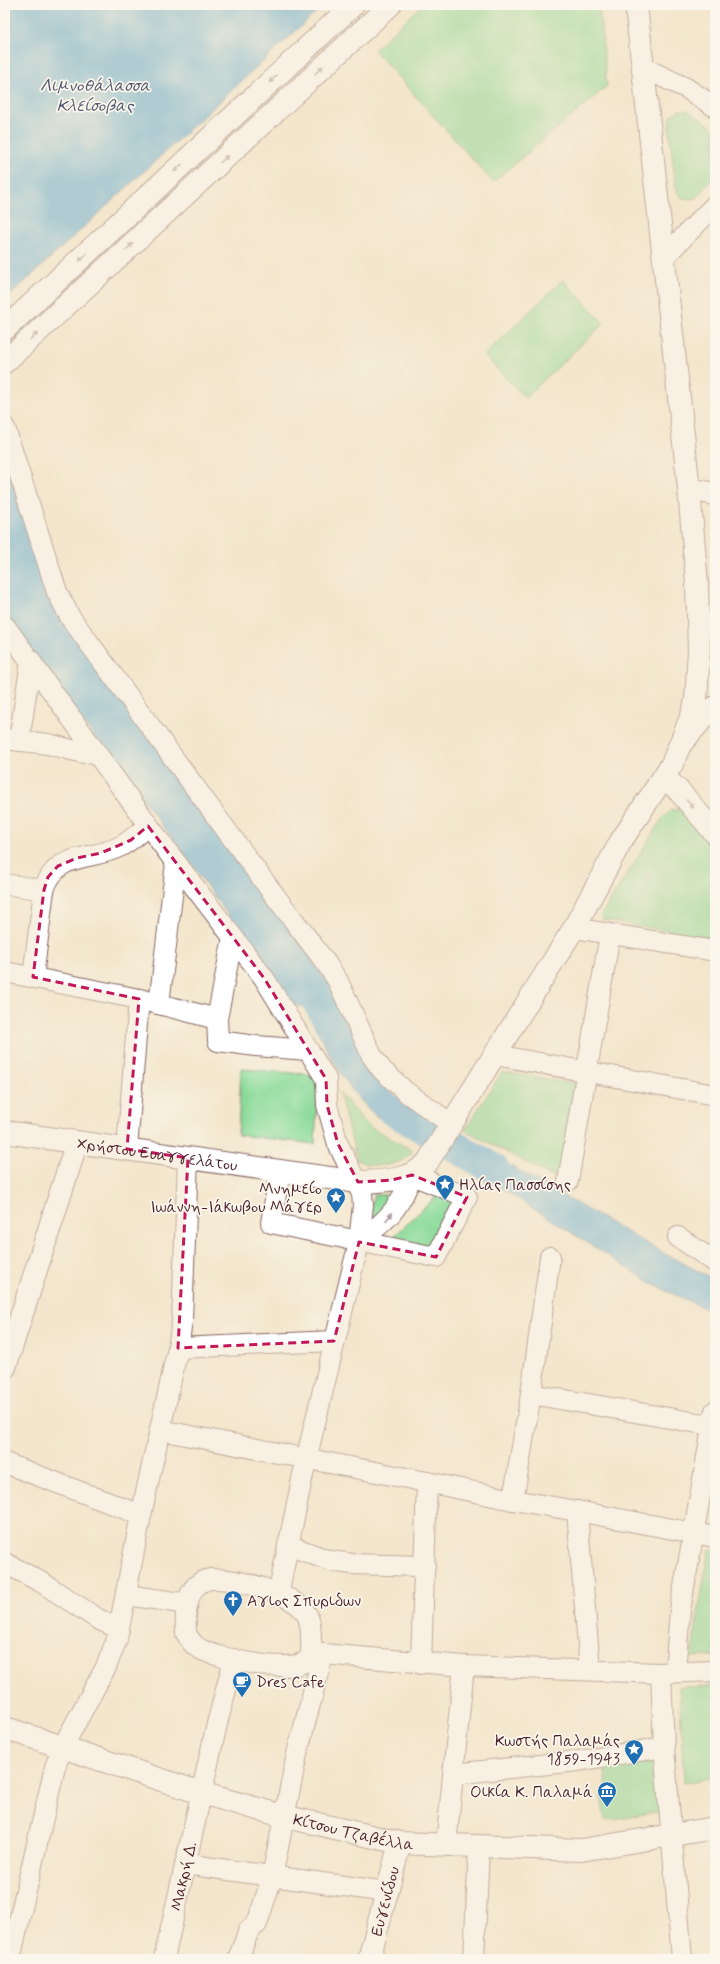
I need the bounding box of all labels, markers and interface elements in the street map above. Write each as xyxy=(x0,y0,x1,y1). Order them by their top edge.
one-way arrow xyxy=(314,66,325,75)
water label: Λιμνοθάλασσα Κλείσοβας xyxy=(40,75,150,117)
one-way arrow xyxy=(268,75,278,84)
one-way arrow xyxy=(219,154,229,164)
one-way arrow xyxy=(173,163,183,173)
one-way arrow xyxy=(124,243,134,252)
one-way arrow xyxy=(78,252,88,261)
one-way arrow xyxy=(29,332,38,341)
one-way arrow xyxy=(686,799,695,809)
street label: Χρήστου Ευαγγελάτου xyxy=(76,1133,239,1177)
place icon: Ηλίας Πασσίσης xyxy=(434,1173,456,1201)
place label: Ηλίας Πασσίσης xyxy=(459,1175,571,1196)
place label: Μνημείο Ιωάννη-Ιάκωβου Μάγερ xyxy=(150,1179,322,1218)
place icon: Μνημείο Ιωάννη-Ιάκωβου Μάγερ xyxy=(325,1186,347,1214)
one-way arrow xyxy=(384,1211,393,1222)
church icon: Αγιος Σπυριδων xyxy=(222,1589,244,1617)
place label: Αγιος Σπυριδων xyxy=(247,1591,361,1612)
cafe icon: Dres Cafe xyxy=(231,1670,253,1698)
place label: Dres Cafe xyxy=(256,1672,325,1693)
place label: Κωστής Παλαμάς 1859-1943 xyxy=(495,1731,620,1770)
place icon: Κωστής Παλαμάς 1859-1943 xyxy=(623,1738,645,1766)
museum icon: Οικία Κ. Παλαμά xyxy=(596,1780,618,1808)
place label: Οικία Κ. Παλαμά xyxy=(470,1782,593,1803)
street label: Κίτσου Τζαβέλλα xyxy=(291,1810,414,1856)
street label: Μακρή Δ. xyxy=(166,1840,202,1913)
street label: Ευγενίδου xyxy=(367,1864,405,1939)

